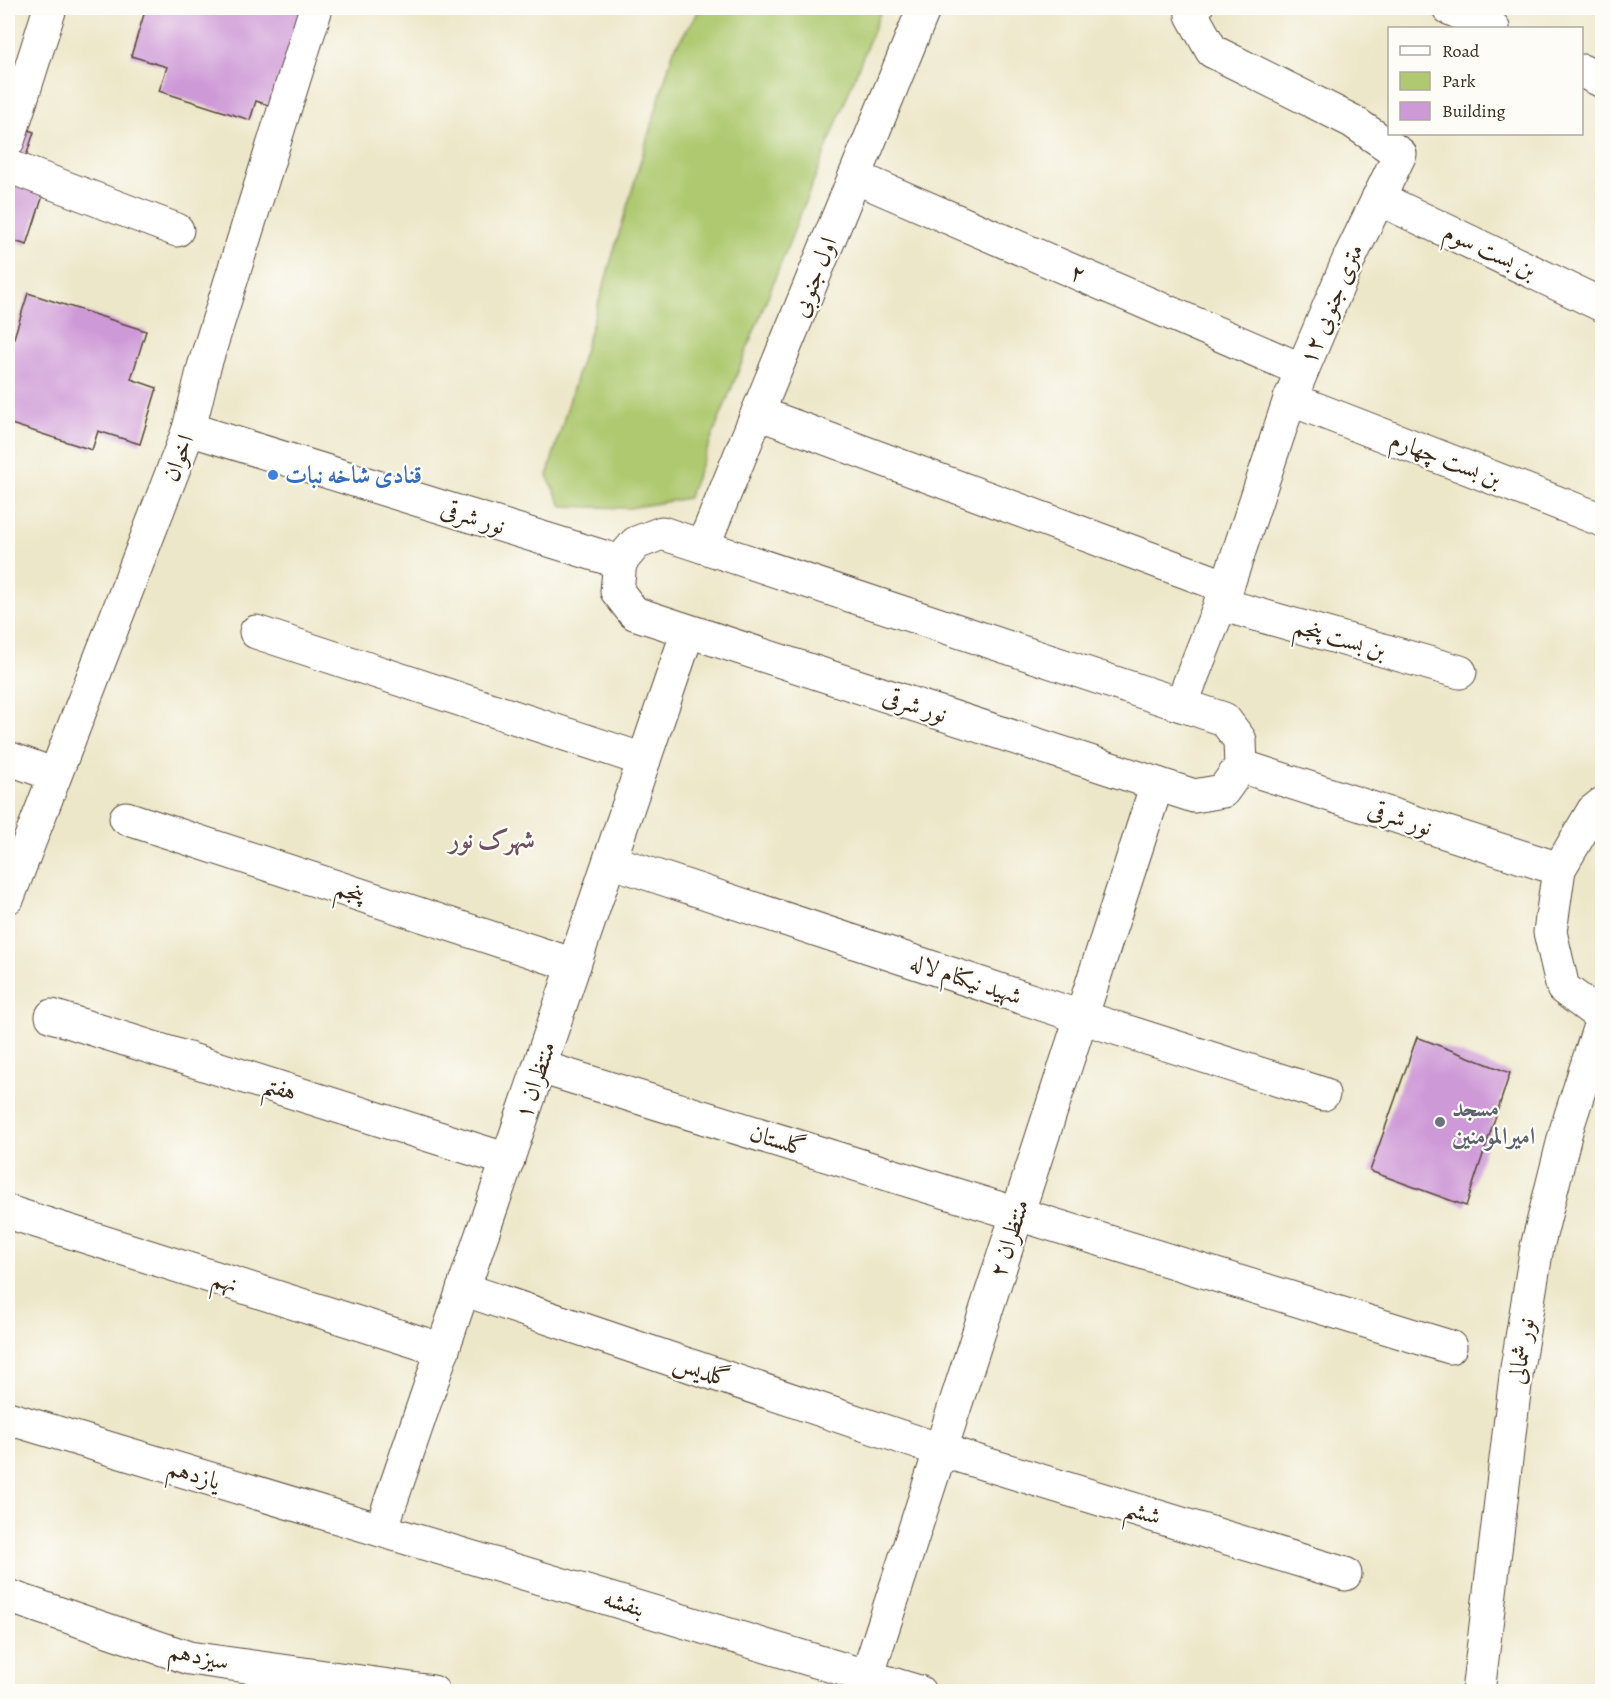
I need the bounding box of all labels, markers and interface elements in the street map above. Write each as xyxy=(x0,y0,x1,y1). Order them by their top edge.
legend xyxy=(1388,27,1583,135)
text: Road xyxy=(1442,39,1480,63)
text: Park xyxy=(1442,69,1476,93)
text: Building xyxy=(1442,99,1506,123)
street label: بن بست سوم xyxy=(1437,216,1542,291)
street label: اول جنوبی xyxy=(784,232,845,322)
street label: ۱۲ متری جنوبی xyxy=(1291,239,1372,370)
street label: ۲ xyxy=(1065,256,1091,290)
street label: بن بست چهارم xyxy=(1384,423,1507,500)
street label: اخوان xyxy=(154,430,202,486)
place label: قنادی شاخه نبات xyxy=(285,459,422,491)
marker: قنادی شاخه نبات xyxy=(266,468,280,482)
street label: نور شرقی xyxy=(437,492,509,542)
street label: بن بست پنجم xyxy=(1289,610,1390,672)
street label: نور شرقی xyxy=(879,680,951,730)
street label: نور شرقی xyxy=(1364,793,1436,843)
district label: شهرک نور xyxy=(446,822,535,857)
street label: پنجم xyxy=(330,871,371,917)
street label: شهید نیکنام لاله xyxy=(905,946,1026,1017)
street label: منتظران ۱ xyxy=(507,1037,563,1123)
street label: هفتم xyxy=(257,1068,301,1116)
place label: مسجد امیرالمومنین xyxy=(1452,1092,1535,1152)
marker: مسجد امیرالمومنین xyxy=(1433,1115,1447,1129)
street label: گلستان xyxy=(746,1116,810,1164)
street label: منتظران ۲ xyxy=(981,1195,1037,1281)
street label: نهم xyxy=(206,1262,242,1306)
street label: نور شمالی xyxy=(1500,1316,1542,1386)
street label: گلدیس xyxy=(669,1345,735,1395)
street label: یازدهم xyxy=(162,1451,226,1503)
street label: ششم xyxy=(1119,1491,1165,1540)
street label: بنفشه xyxy=(599,1582,649,1624)
street label: سیزدهم xyxy=(165,1634,232,1684)

